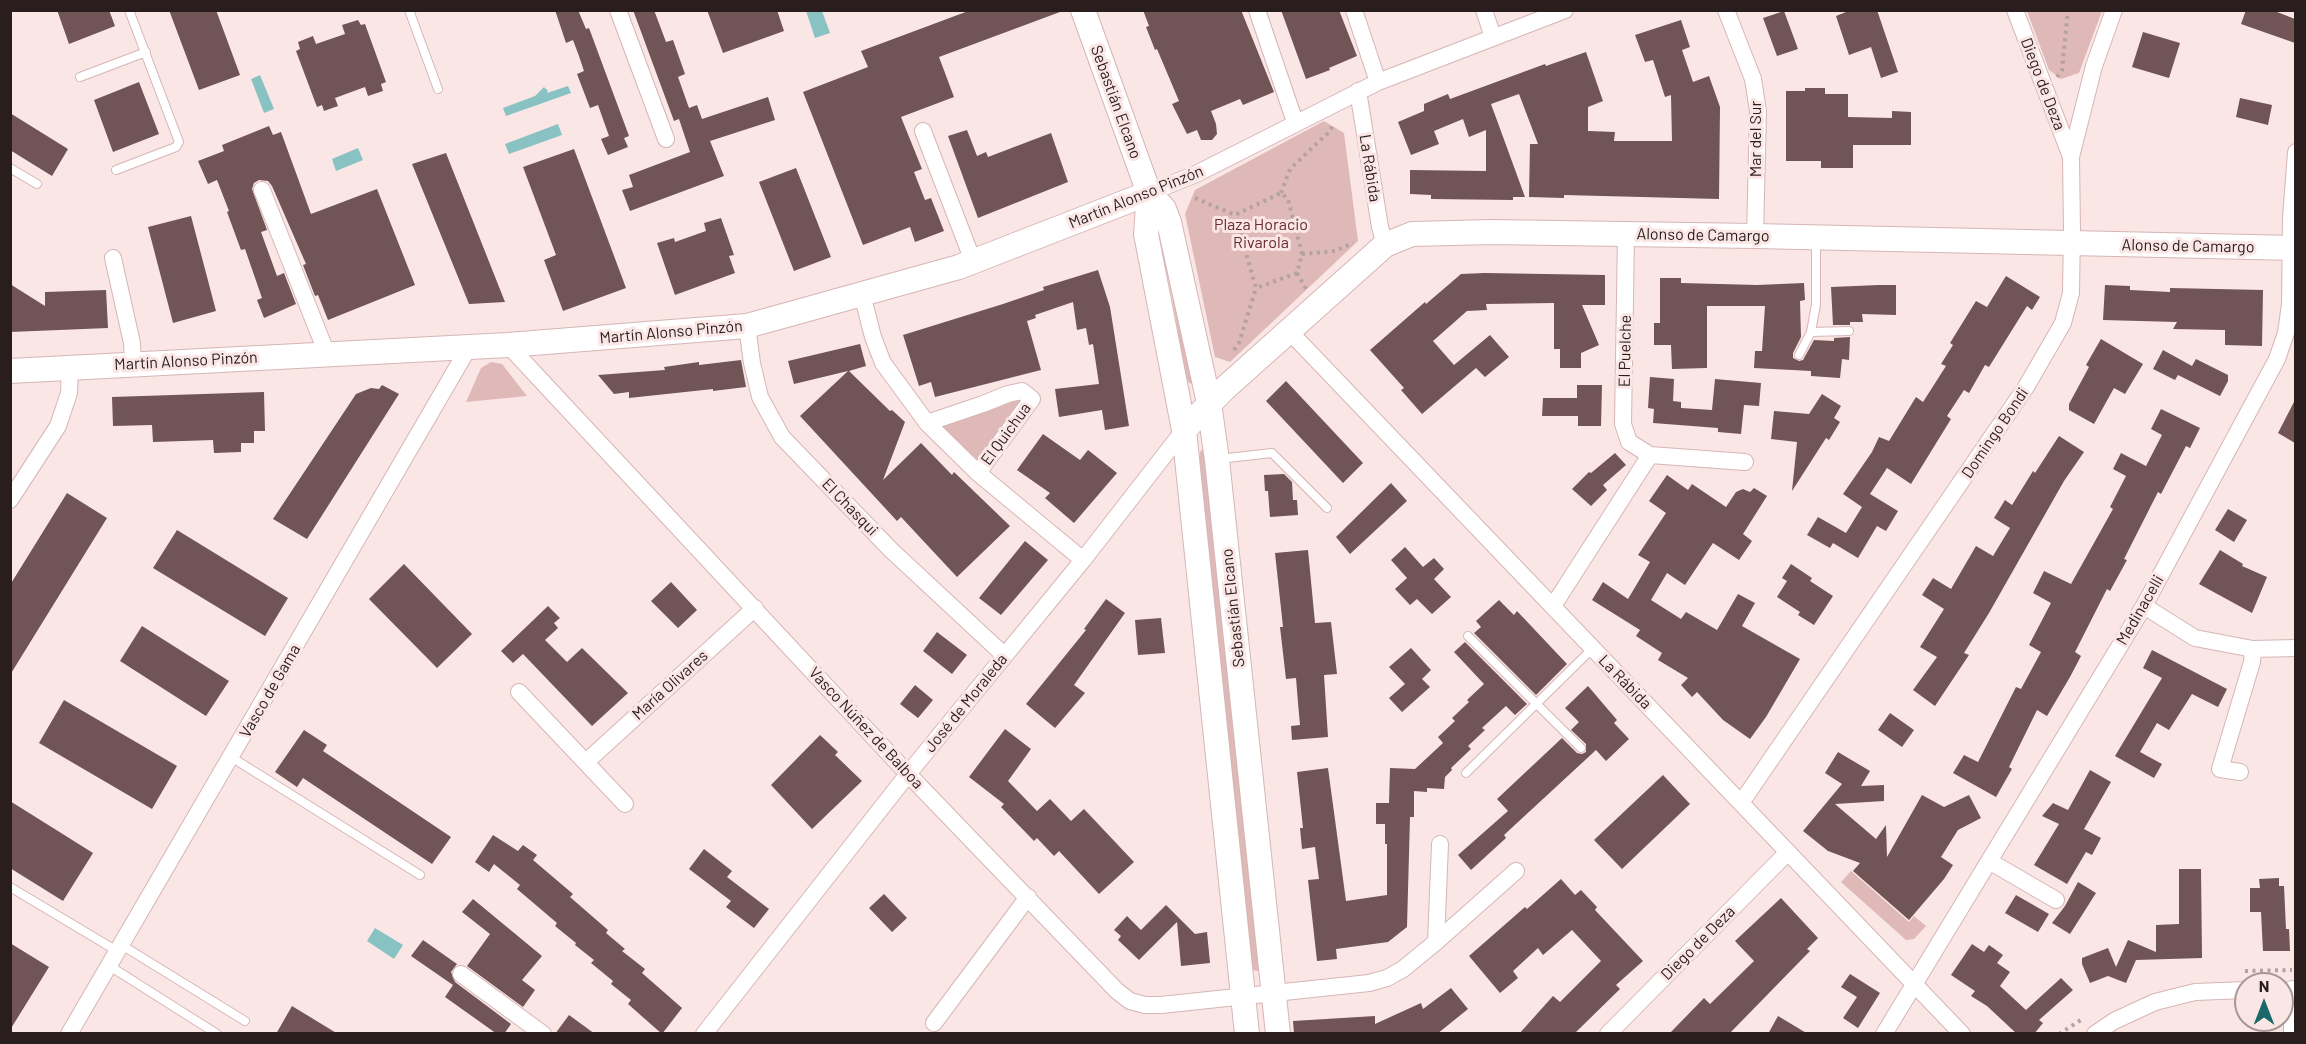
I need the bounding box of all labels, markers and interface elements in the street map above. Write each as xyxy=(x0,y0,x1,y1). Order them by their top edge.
street label: Diego de Deza xyxy=(2017,35,2069,133)
street label: Sebastián Elcano xyxy=(1087,43,1145,161)
street label: Mar del Sur xyxy=(1746,101,1766,177)
street label: La Rábida xyxy=(1355,133,1385,203)
street label: Martín Alonso Pinzón xyxy=(1066,161,1206,233)
park label: Plaza Horacio Rivarola xyxy=(1214,215,1308,253)
street label: Alonso de Camargo xyxy=(1636,224,1770,246)
street label: Alonso de Camargo xyxy=(2121,235,2255,257)
street label: El Puelche xyxy=(1615,315,1635,387)
street label: Martín Alonso Pinzón xyxy=(599,316,743,348)
street label: Martín Alonso Pinzón xyxy=(114,348,258,374)
street label: Domingo Bondi xyxy=(1958,384,2032,482)
street label: El Quichua xyxy=(977,399,1035,469)
street label: El Chasqui xyxy=(818,474,882,540)
street label: Sebastián Elcano xyxy=(1217,548,1249,668)
street label: Medinacelli xyxy=(2112,572,2168,648)
street label: Vasco de Gama xyxy=(236,641,304,741)
street label: María Olivares xyxy=(628,646,712,724)
street label: José de Moraleda xyxy=(920,650,1012,756)
street label: La Rábida xyxy=(1594,651,1656,713)
street label: Vasco Núñez de Balboa xyxy=(805,663,927,793)
street label: Diego de Deza xyxy=(1657,902,1739,984)
north arrow xyxy=(2234,972,2294,1032)
text: N xyxy=(2259,976,2269,995)

